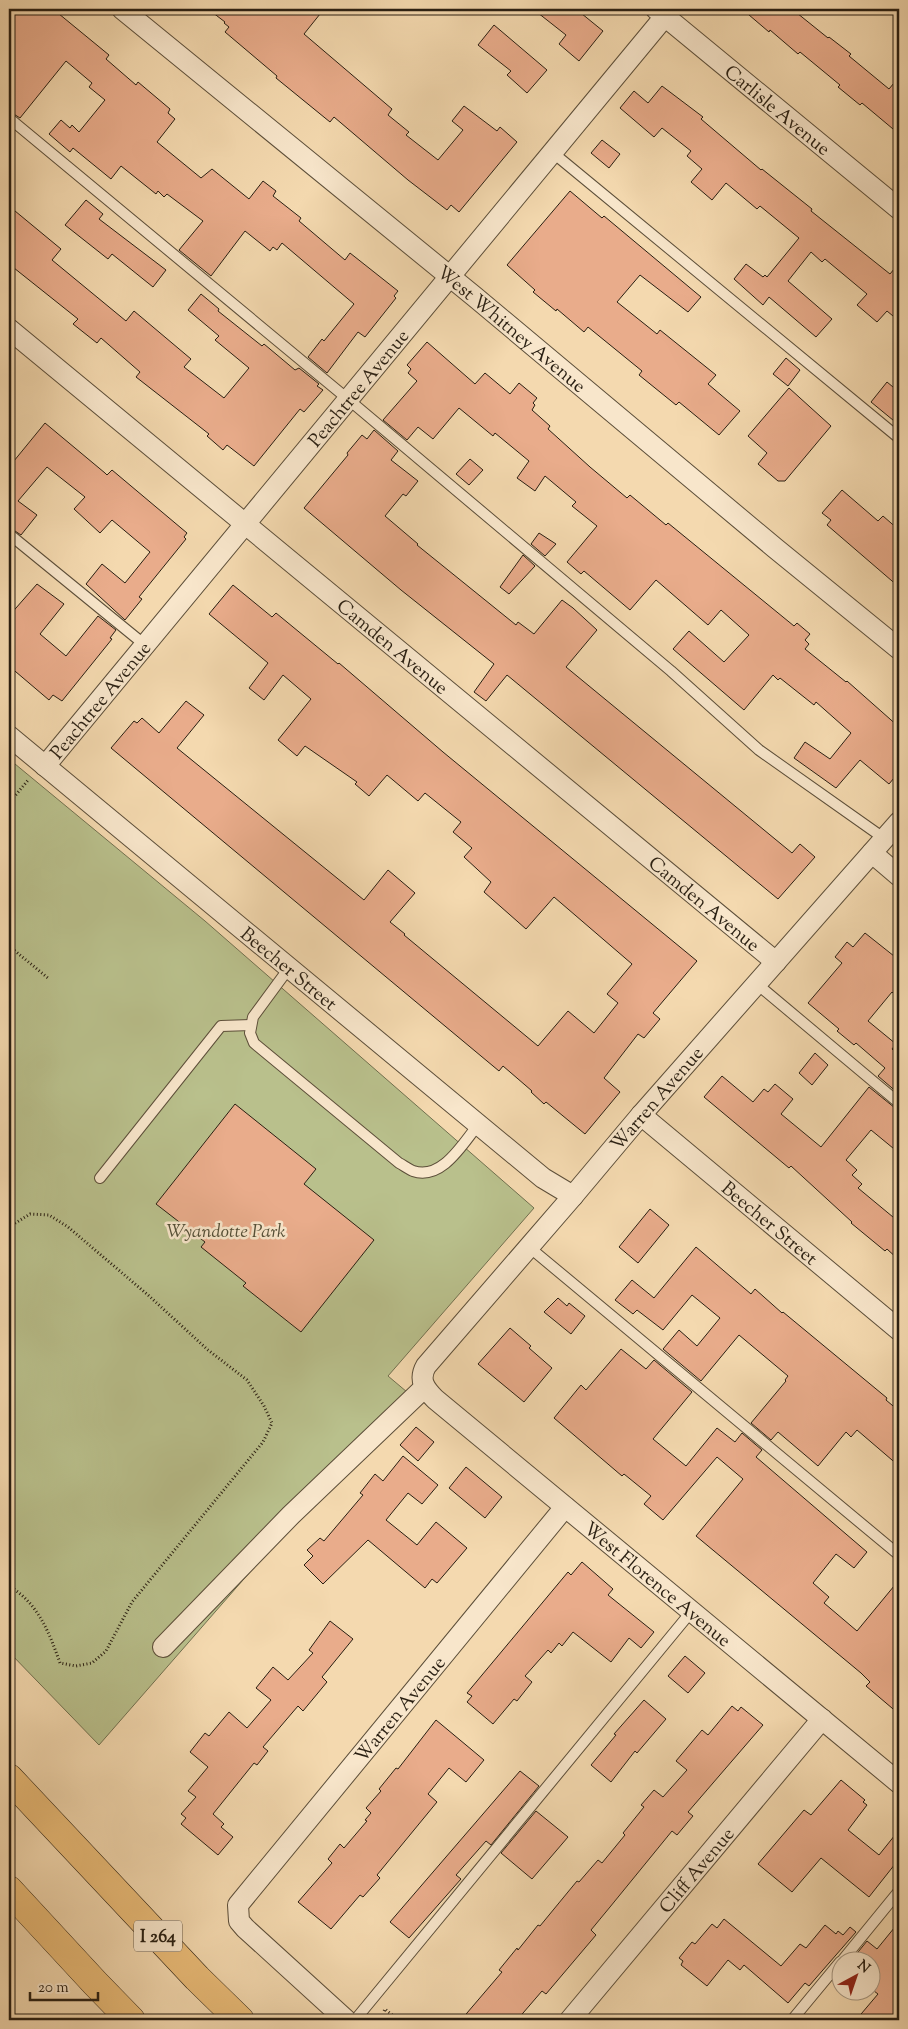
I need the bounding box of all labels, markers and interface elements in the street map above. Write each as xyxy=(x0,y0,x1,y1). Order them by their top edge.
street label: Carlisle Avenue xyxy=(718,59,835,163)
street label: West Whitney Avenue xyxy=(430,260,591,400)
street label: Peachtree Avenue xyxy=(303,324,417,454)
street label: Camden Avenue xyxy=(330,594,453,702)
street label: Peachtree Avenue xyxy=(45,636,159,766)
street label: Camden Avenue xyxy=(641,851,765,959)
street label: Beecher Street xyxy=(234,922,342,1018)
street label: Warren Avenue xyxy=(605,1041,711,1158)
street label: Beecher Street xyxy=(714,1176,823,1273)
park label: Wyandotte Park xyxy=(166,1219,286,1246)
street label: West Florence Avenue xyxy=(577,1516,736,1655)
street label: Warren Avenue xyxy=(349,1651,453,1769)
street label: Cliff Avenue xyxy=(654,1822,742,1920)
road number: I 264 xyxy=(134,1920,182,1952)
north arrow xyxy=(830,1952,880,2002)
text: N xyxy=(852,1956,874,1979)
scale bar xyxy=(30,1969,98,2001)
text: 20 m xyxy=(38,1978,69,1999)

